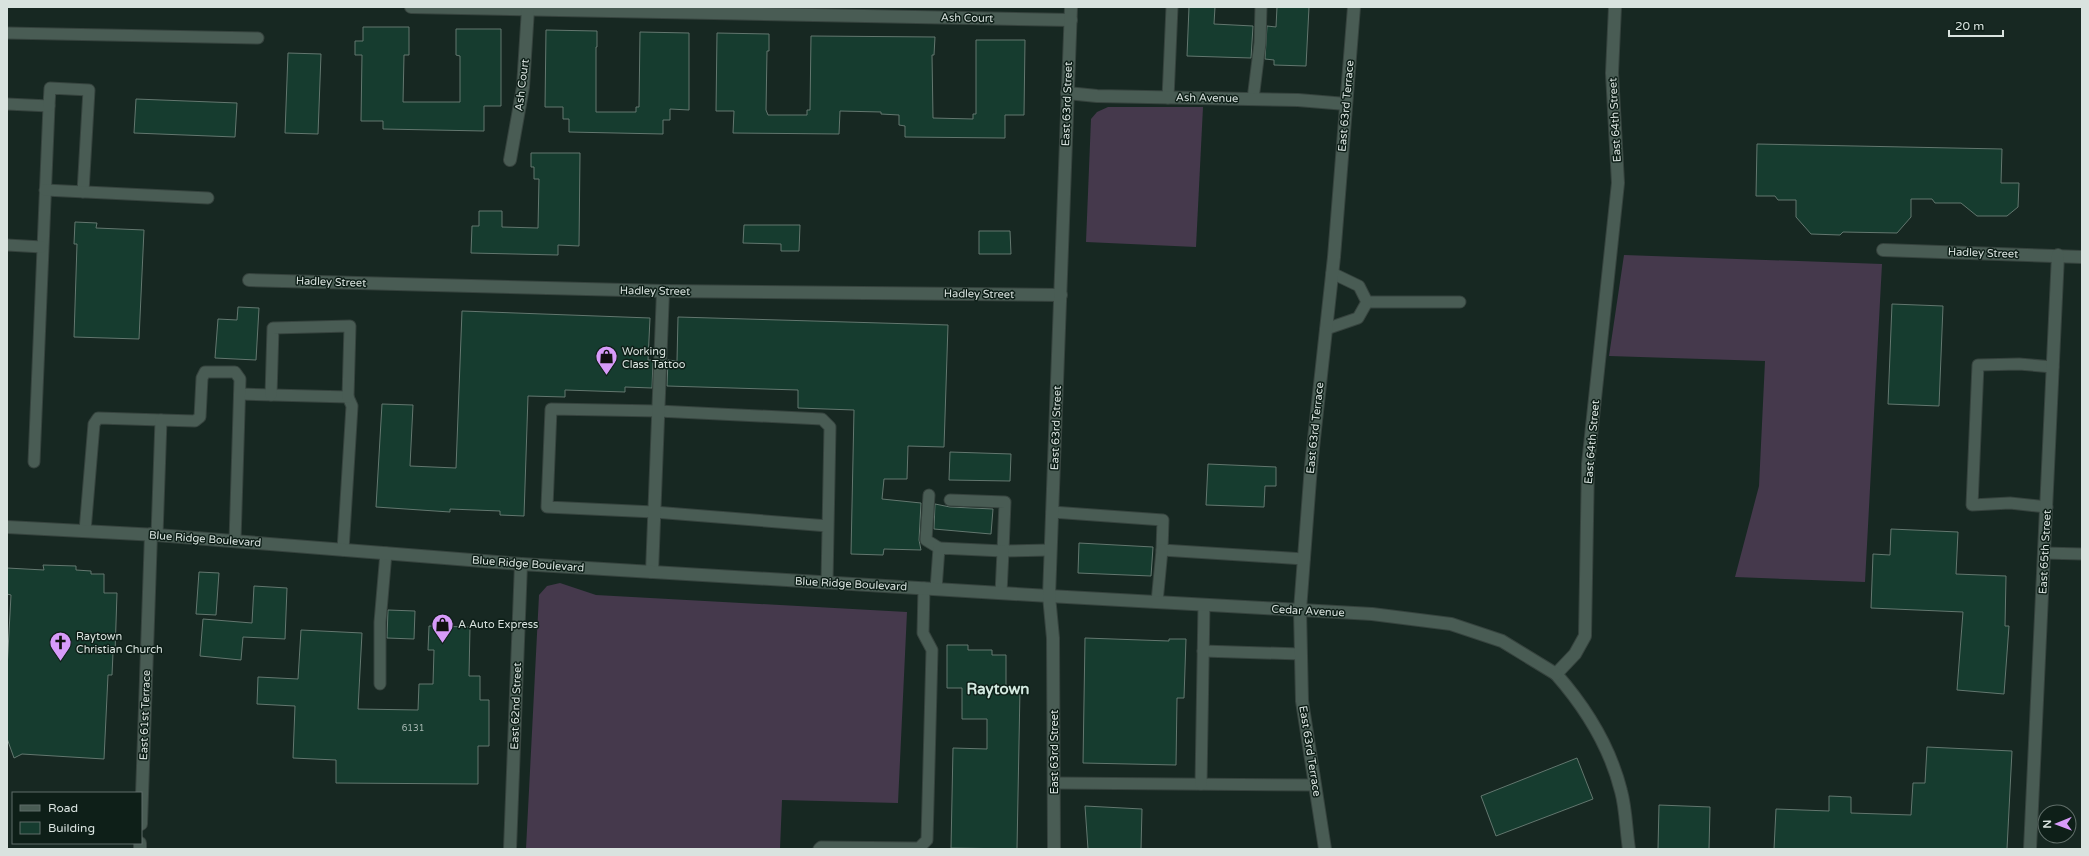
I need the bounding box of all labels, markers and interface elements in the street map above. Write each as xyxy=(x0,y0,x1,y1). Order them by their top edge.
street label: Ash Court xyxy=(941,11,993,25)
scale bar xyxy=(1949,12,2003,38)
text: 20 m xyxy=(1955,19,1984,33)
street label: Ash Court xyxy=(512,58,532,112)
street label: East 63rd Terrace xyxy=(1336,60,1356,152)
street label: East 63rd Street xyxy=(1059,62,1075,146)
street label: East 64th Street xyxy=(1606,77,1624,163)
street label: Ash Avenue xyxy=(1176,91,1238,105)
street label: Hadley Street xyxy=(1948,245,2018,261)
street label: Hadley Street xyxy=(296,274,366,290)
street label: Hadley Street xyxy=(620,284,690,298)
street label: Hadley Street xyxy=(944,287,1014,301)
shop icon: Working Class Tattoo xyxy=(593,344,619,377)
place label: Working Class Tattoo xyxy=(622,345,686,371)
street label: East 63rd Terrace xyxy=(1304,382,1326,474)
street label: East 63rd Street xyxy=(1048,386,1064,470)
street label: East 64th Street xyxy=(1582,399,1602,485)
street label: East 65th Street xyxy=(2036,509,2054,595)
street label: Blue Ridge Boulevard xyxy=(148,529,262,549)
street label: Blue Ridge Boulevard xyxy=(471,554,585,574)
street label: Blue Ridge Boulevard xyxy=(795,575,908,593)
street label: Cedar Avenue xyxy=(1271,603,1345,619)
shop icon: A Auto Express xyxy=(429,611,455,644)
place label: A Auto Express xyxy=(458,618,538,631)
church icon: Raytown Christian Church xyxy=(47,629,73,662)
place label: Raytown Christian Church xyxy=(76,630,163,656)
street label: East 62nd Street xyxy=(508,662,524,750)
street label: East 61st Terrace xyxy=(137,670,153,760)
district label: Raytown xyxy=(966,680,1030,699)
street label: East 63rd Terrace xyxy=(1296,705,1324,797)
street label: East 63rd Street xyxy=(1048,710,1061,794)
house number: 6131 xyxy=(402,723,424,734)
legend xyxy=(12,792,142,844)
text: Road xyxy=(48,801,78,815)
north arrow xyxy=(2037,804,2077,844)
text: N xyxy=(2041,820,2054,829)
text: Building xyxy=(48,821,95,835)

